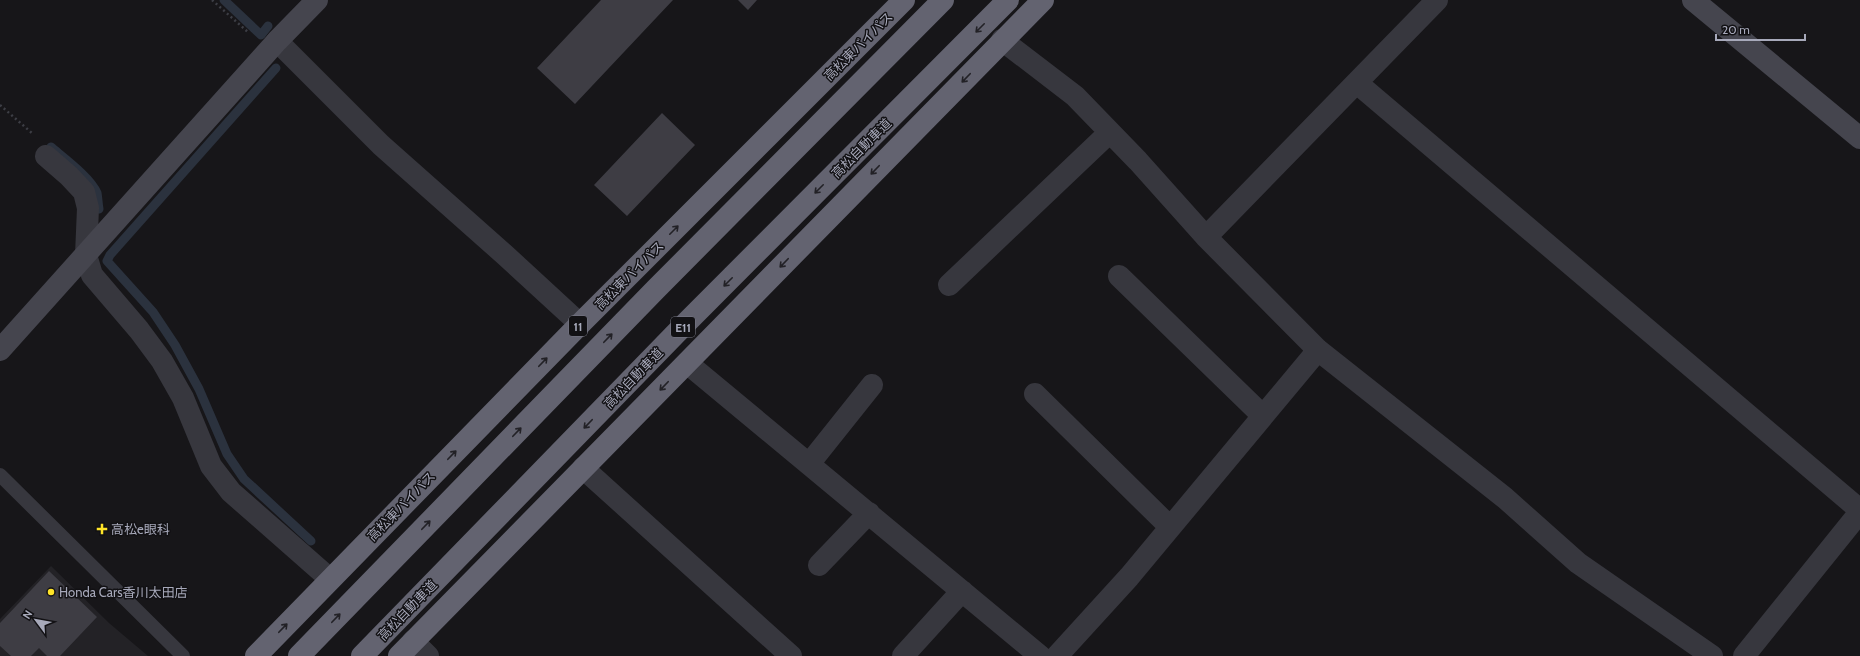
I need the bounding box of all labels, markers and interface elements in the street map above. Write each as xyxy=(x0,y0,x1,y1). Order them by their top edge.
street label: 高松東バイパス xyxy=(820,8,896,84)
scale bar xyxy=(1716,16,1805,42)
text: 20 m xyxy=(1722,22,1750,37)
one-way arrow xyxy=(975,23,985,33)
one-way arrow xyxy=(961,73,971,83)
street label: 高松自動車道 xyxy=(828,115,894,181)
one-way arrow xyxy=(870,165,880,175)
one-way arrow xyxy=(815,184,824,194)
one-way arrow xyxy=(669,225,679,235)
street label: 高松東バイパス xyxy=(591,237,667,313)
one-way arrow xyxy=(779,258,789,268)
one-way arrow xyxy=(723,277,733,287)
road number: 11 xyxy=(569,316,587,336)
road number: E11 xyxy=(671,317,695,337)
one-way arrow xyxy=(603,333,612,344)
street label: 高松自動車道 xyxy=(600,344,666,412)
one-way arrow xyxy=(538,357,548,367)
one-way arrow xyxy=(659,381,669,391)
one-way arrow xyxy=(583,419,593,429)
one-way arrow xyxy=(512,427,522,437)
one-way arrow xyxy=(447,450,457,460)
street label: 高松東バイパス xyxy=(364,468,438,544)
one-way arrow xyxy=(421,520,431,530)
place label: 高松e眼科 xyxy=(111,521,170,537)
marker: 高松e眼科 xyxy=(96,523,108,535)
street label: 高松自動車道 xyxy=(374,576,440,644)
place label: Honda Cars香川太田店 xyxy=(59,584,188,600)
marker: Honda Cars香川太田店 xyxy=(46,587,56,597)
north arrow xyxy=(16,600,56,640)
text: N xyxy=(20,608,36,622)
one-way arrow xyxy=(331,613,341,623)
one-way arrow xyxy=(278,623,287,633)

